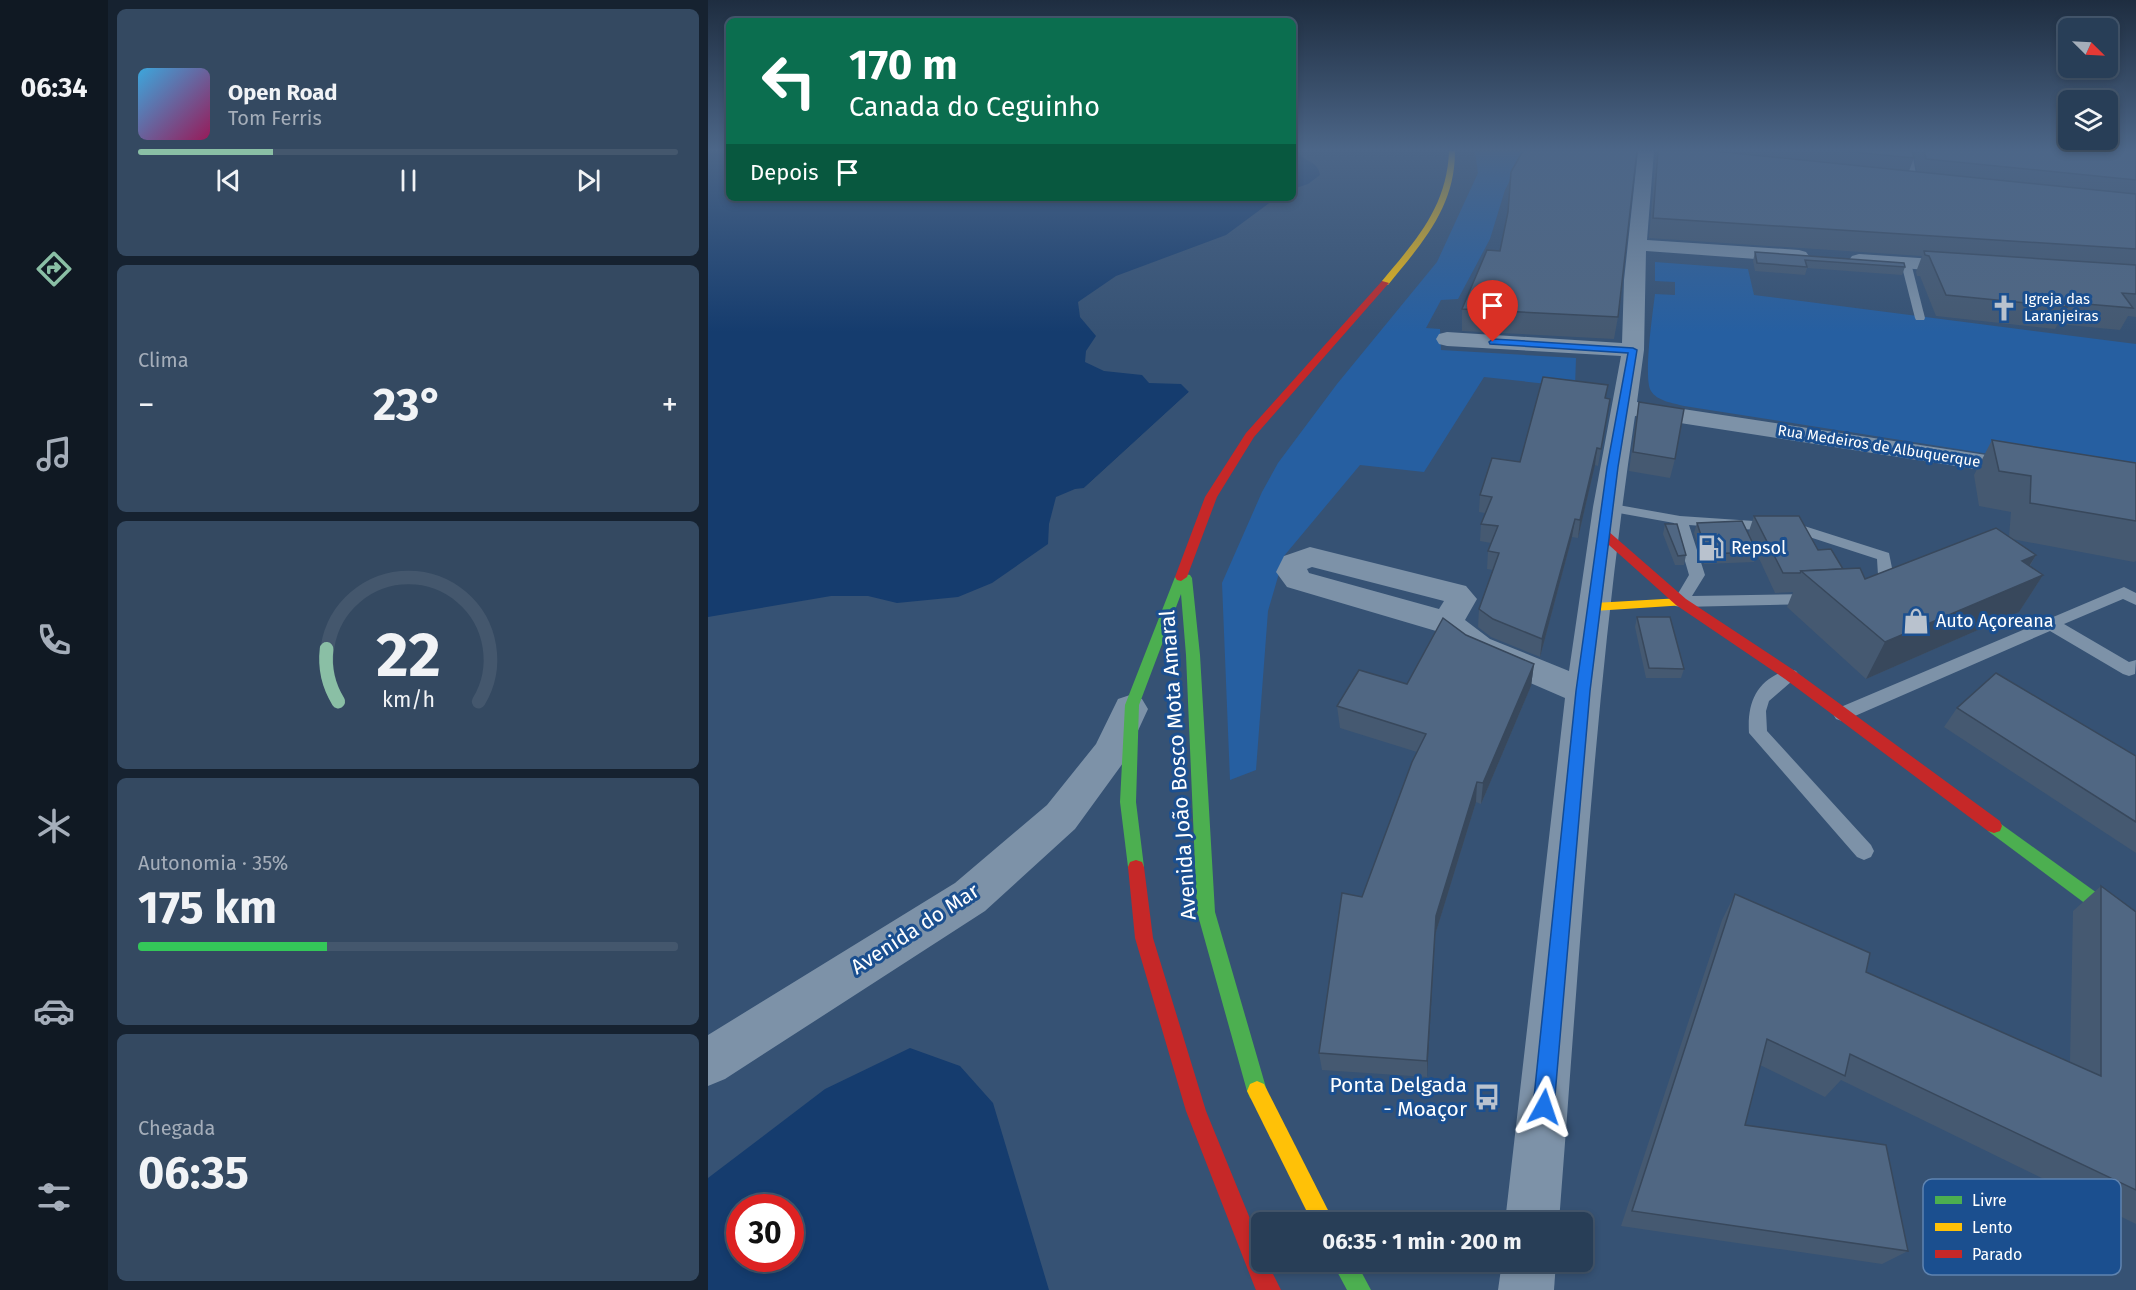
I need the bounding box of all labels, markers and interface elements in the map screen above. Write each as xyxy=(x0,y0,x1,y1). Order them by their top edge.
north arrow xyxy=(2058,18,2118,78)
map controls xyxy=(2058,18,2118,150)
text: 170 m xyxy=(849,40,958,90)
icon: left xyxy=(750,42,828,120)
text: 06:34 xyxy=(20,72,88,104)
text: Open Road xyxy=(228,79,338,106)
button: layers xyxy=(2058,90,2118,150)
text: Canada do Ceguinho xyxy=(849,91,1100,123)
text: Tom Ferris xyxy=(228,106,322,130)
icon: arrive xyxy=(831,156,864,189)
text: Depois xyxy=(750,159,819,186)
icon: previous xyxy=(212,164,245,197)
icon: pause xyxy=(392,164,425,197)
icon: next xyxy=(572,164,605,197)
icon: directions xyxy=(33,248,75,290)
pin xyxy=(1467,280,1518,342)
icon: arrive xyxy=(1476,289,1509,322)
place label: Igreja das Laranjeiras xyxy=(2024,290,2099,325)
church icon: Igreja das Laranjeiras xyxy=(1989,293,2019,323)
text: Clima xyxy=(138,348,189,372)
text: 23° xyxy=(373,378,443,432)
text: − xyxy=(138,385,155,425)
text: + xyxy=(662,385,678,425)
street label: Rua Medeiros de Albuquerque xyxy=(1776,421,1982,471)
icon: music xyxy=(33,433,75,475)
fuel station icon: Repsol xyxy=(1696,533,1726,563)
place label: Repsol xyxy=(1731,537,1786,559)
shop icon: Auto Açoreana xyxy=(1901,606,1931,636)
street label: Avenida João Bosco Mota Amaral xyxy=(1154,609,1202,921)
place label: Auto Açoreana xyxy=(1936,610,2054,632)
text: 22 xyxy=(376,618,440,693)
icon: phone xyxy=(33,619,75,661)
text: km/h xyxy=(381,687,435,713)
icon: climate xyxy=(33,805,75,847)
text: Autonomia · 35% xyxy=(138,851,288,875)
street label: Avenida do Mar xyxy=(846,878,984,980)
text: 175 km xyxy=(138,881,277,935)
icon: car xyxy=(33,990,75,1032)
place label: Ponta Delgada - Moaçor xyxy=(1329,1072,1467,1122)
position arrow xyxy=(1512,1075,1576,1139)
bus stop icon: Ponta Delgada - Moaçor xyxy=(1472,1082,1502,1112)
text: Chegada xyxy=(138,1116,215,1140)
text: 06:35 xyxy=(138,1146,249,1200)
icon: filters xyxy=(33,1176,75,1218)
legend xyxy=(1923,1179,2121,1275)
text: Livre xyxy=(1972,1191,2007,1210)
speed limit sign: 30 xyxy=(726,1194,804,1272)
text: Lento xyxy=(1972,1218,2013,1237)
text: 06:35 · 1 min · 200 m xyxy=(1322,1228,1522,1255)
text: Parado xyxy=(1972,1245,2022,1264)

